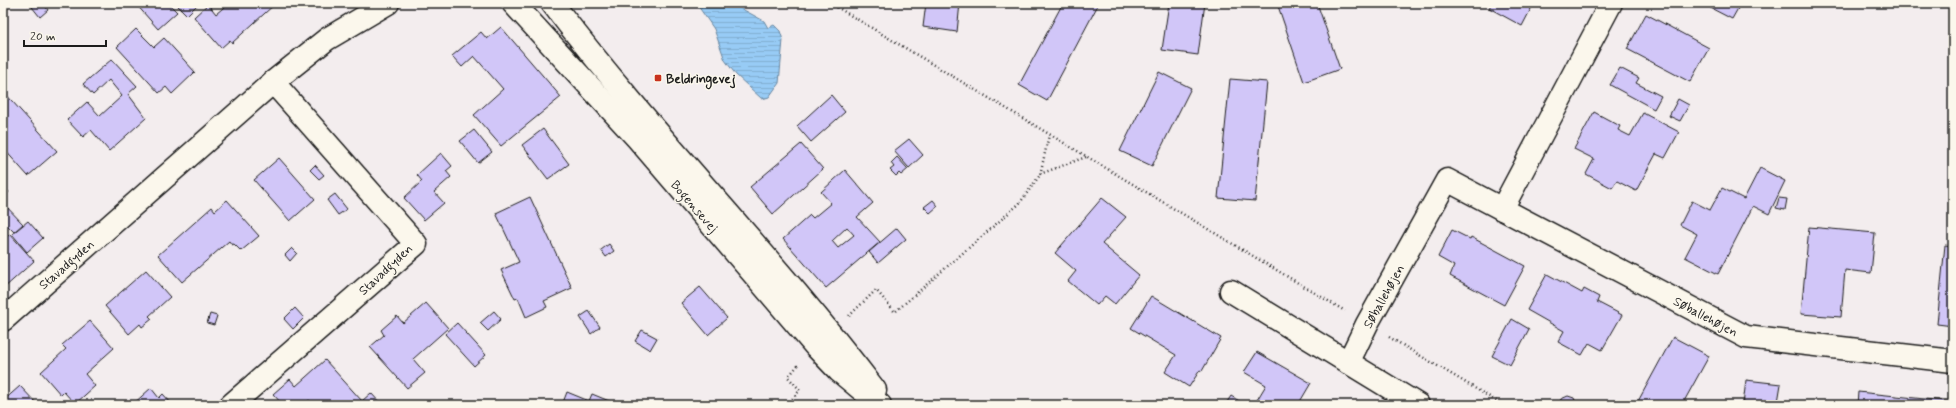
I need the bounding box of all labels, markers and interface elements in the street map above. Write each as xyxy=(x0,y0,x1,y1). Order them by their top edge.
scale bar xyxy=(24,22,106,48)
text: 20 m xyxy=(30,29,56,45)
place label: Beldringevej xyxy=(666,71,736,90)
marker: Beldringevej xyxy=(653,73,663,83)
street label: Bogensevej xyxy=(665,177,721,238)
street label: Stavadgyden xyxy=(36,236,100,295)
street label: Stavadgyden xyxy=(355,241,418,301)
street label: Søballehøjen xyxy=(1360,262,1409,332)
street label: Søballehøjen xyxy=(1670,293,1741,341)

